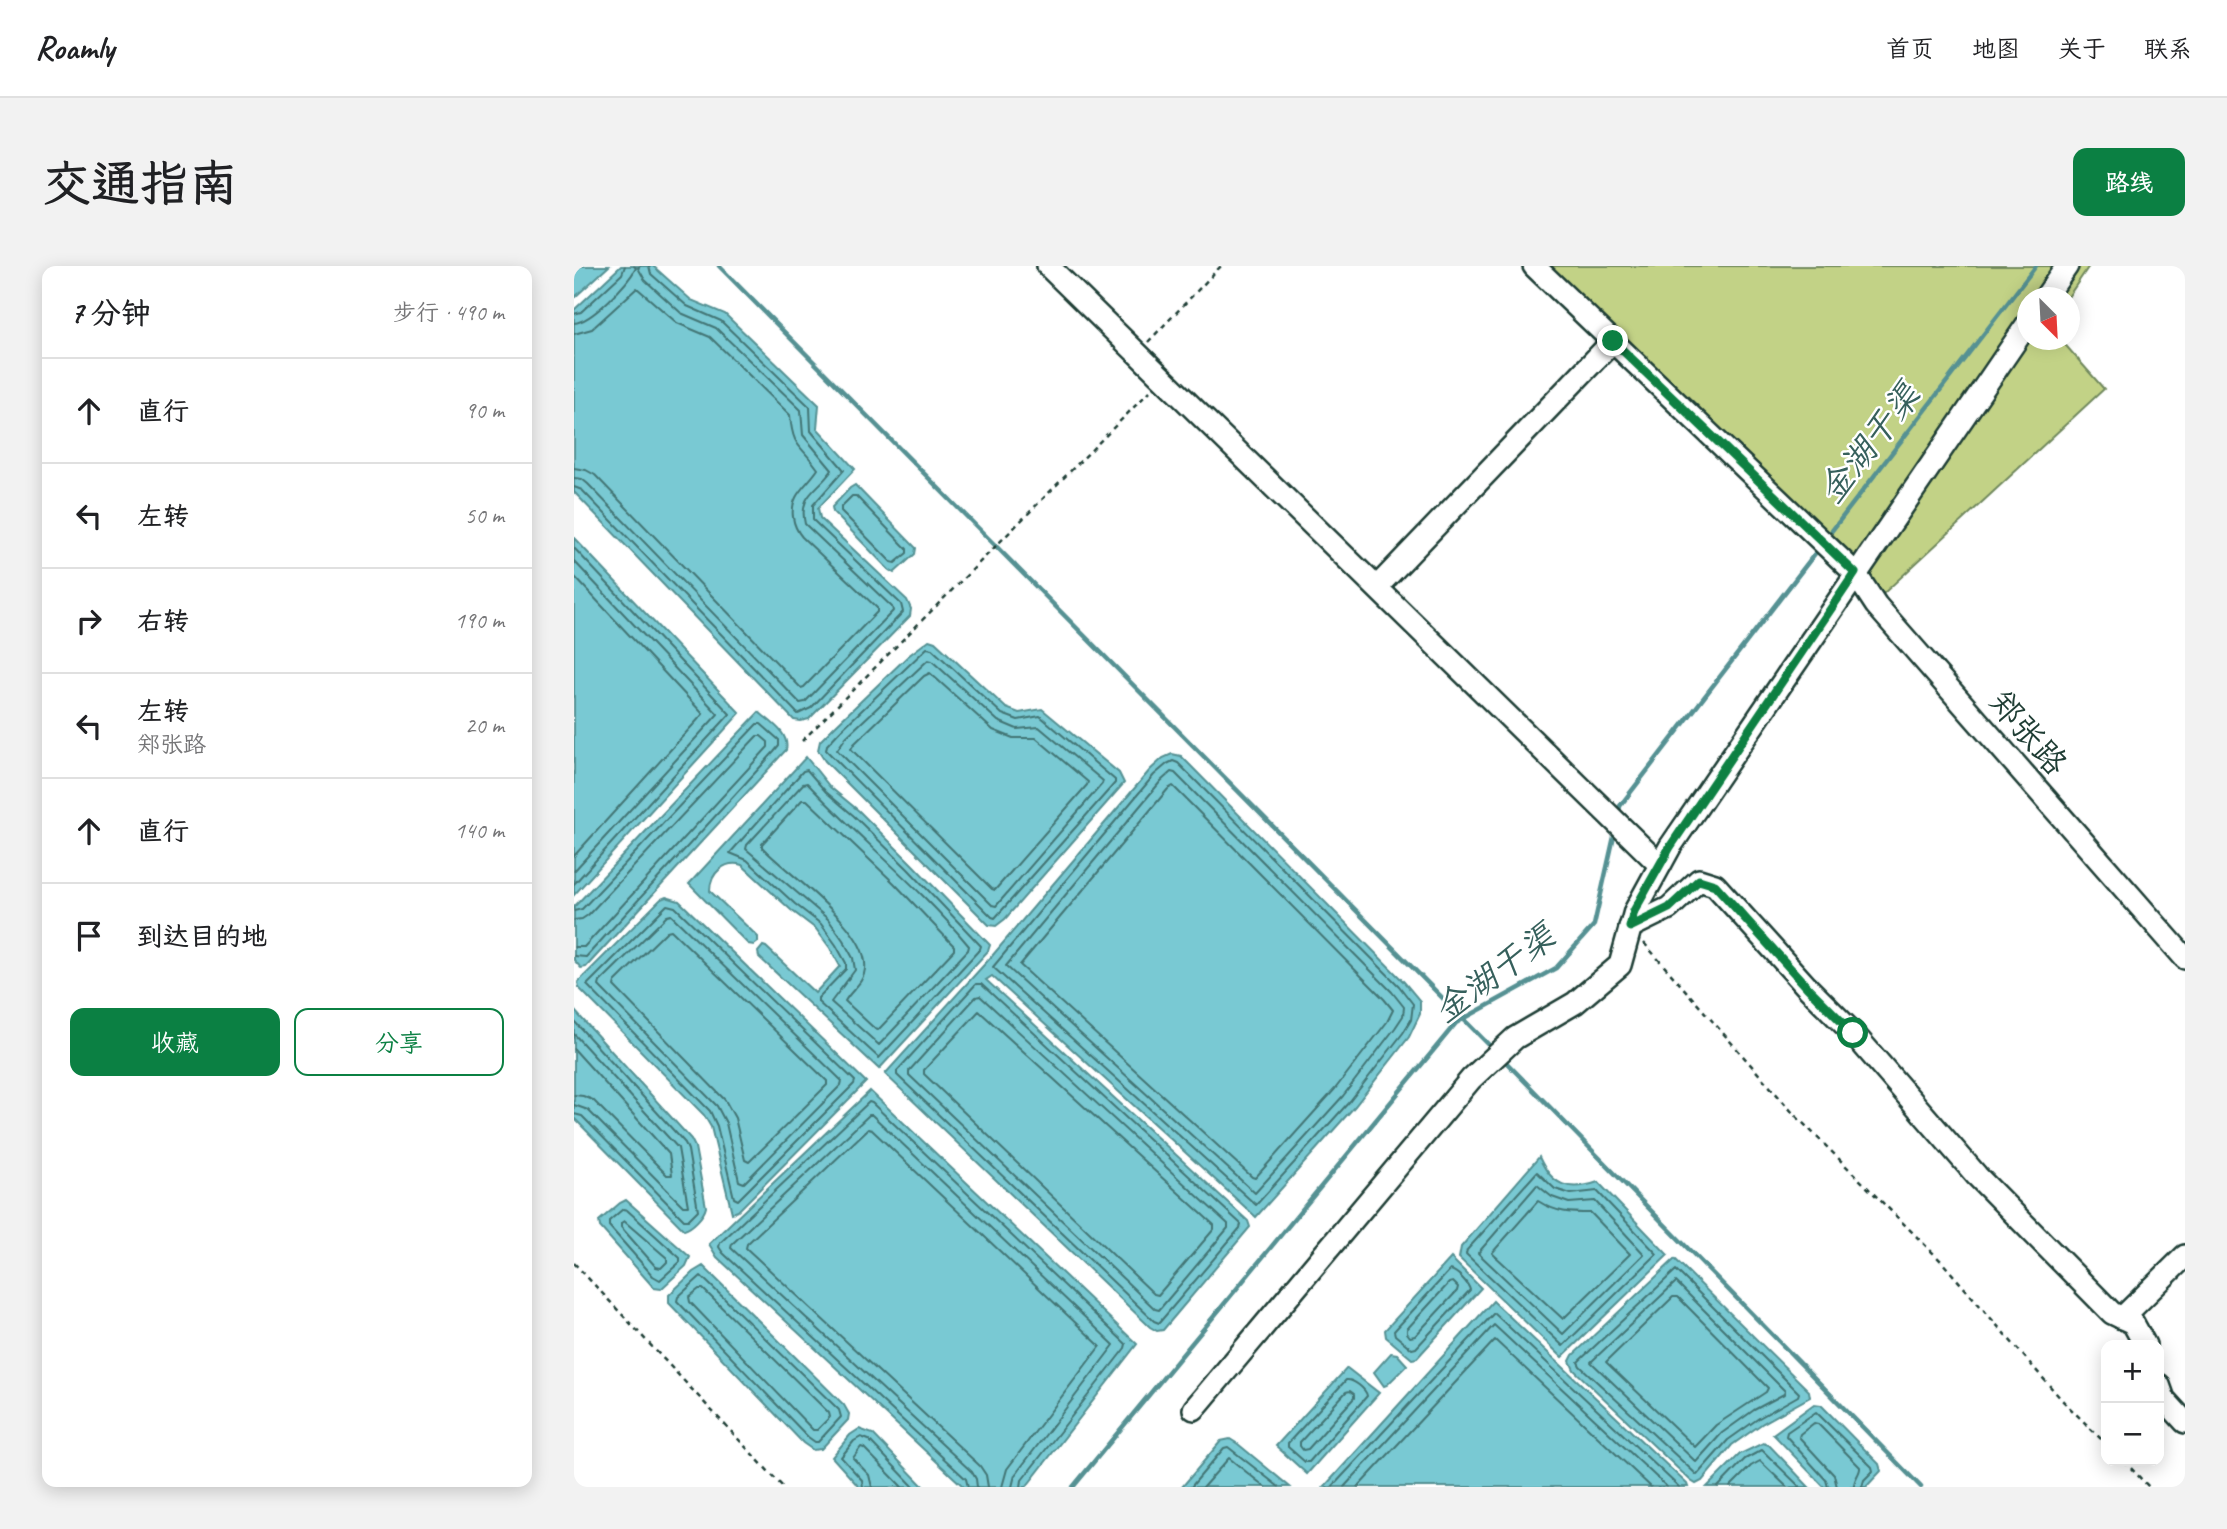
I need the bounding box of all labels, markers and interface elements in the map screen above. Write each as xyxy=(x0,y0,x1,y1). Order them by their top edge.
text: Roamly xyxy=(35,27,114,69)
text: 首页 xyxy=(1886,34,1934,64)
text: 地图 xyxy=(1972,34,2020,64)
text: 关于 xyxy=(2058,34,2106,64)
text: 联系 xyxy=(2144,34,2192,64)
button: 路线 xyxy=(2073,148,2185,216)
text: 交通指南 xyxy=(42,153,238,215)
north arrow xyxy=(2017,287,2080,350)
text: 7 分钟 xyxy=(70,294,151,332)
text: 步行 · 490 m xyxy=(393,298,504,327)
route end xyxy=(1597,325,1628,356)
water label: 金湖干渠 xyxy=(1809,372,1932,512)
icon: ahead xyxy=(70,392,108,430)
text: 直行 xyxy=(137,395,189,428)
text: 90 m xyxy=(465,396,504,425)
icon: left xyxy=(70,497,108,535)
text: 左转 xyxy=(137,500,189,533)
text: 50 m xyxy=(465,501,504,530)
icon: right xyxy=(70,602,108,640)
text: 右转 xyxy=(137,605,189,638)
text: 190 m xyxy=(455,606,504,635)
street label: 郑张路 xyxy=(1980,682,2077,784)
text: 左转 xyxy=(137,695,189,728)
icon: left xyxy=(70,707,108,745)
text: 20 m xyxy=(465,711,504,740)
text: 郑张路 xyxy=(137,730,206,759)
icon: ahead xyxy=(70,812,108,850)
text: 直行 xyxy=(137,815,189,848)
text: 140 m xyxy=(455,816,504,845)
water label: 金湖干渠 xyxy=(1424,912,1567,1033)
icon: arrive xyxy=(70,917,108,955)
text: 到达目的地 xyxy=(137,920,267,953)
button: 收藏 xyxy=(70,1008,280,1076)
button: 分享 xyxy=(294,1008,504,1076)
route start xyxy=(1837,1017,1868,1048)
map controls xyxy=(2101,1340,2164,1466)
button: + xyxy=(2101,1340,2164,1403)
button: − xyxy=(2101,1403,2164,1466)

